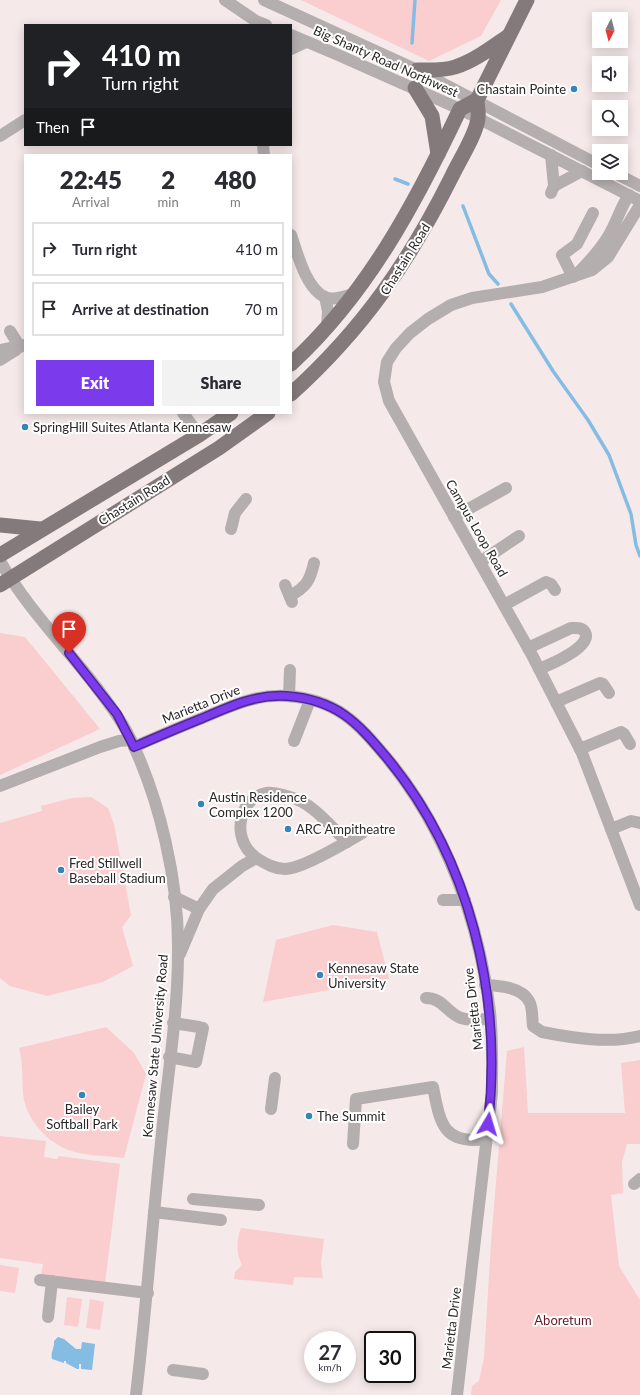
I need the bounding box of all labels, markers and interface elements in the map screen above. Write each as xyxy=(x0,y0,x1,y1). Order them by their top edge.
north arrow xyxy=(592,12,628,48)
map controls xyxy=(592,12,628,180)
street label: Big Shanty Road Northwest xyxy=(311,22,461,100)
text: 410 m xyxy=(102,38,181,72)
icon: right xyxy=(36,40,88,92)
button: sound xyxy=(592,56,628,92)
text: Turn right xyxy=(102,72,179,94)
place label: Chastain Pointe xyxy=(477,81,566,97)
marker: Chastain Pointe xyxy=(569,84,579,94)
button: search xyxy=(592,100,628,136)
icon: arrive xyxy=(77,116,99,138)
text: Then xyxy=(36,118,69,136)
button: layers xyxy=(592,144,628,180)
text: 22:45 xyxy=(60,165,122,194)
text: 2 xyxy=(161,165,175,194)
text: 480 xyxy=(214,165,256,194)
text: Arrival xyxy=(72,194,110,210)
text: min xyxy=(158,194,179,210)
text: m xyxy=(230,194,241,210)
street label: Chastain Road xyxy=(377,220,433,298)
icon: right xyxy=(38,238,60,260)
text: Turn right xyxy=(72,240,137,258)
text: 410 m xyxy=(236,240,278,258)
icon: arrive xyxy=(38,298,60,320)
text: Arrive at destination xyxy=(72,300,209,318)
text: 70 m xyxy=(244,300,278,318)
button: Exit xyxy=(36,360,154,406)
button: Share xyxy=(162,360,280,406)
place label: SpringHill Suites Atlanta Kennesaw xyxy=(33,419,231,435)
marker: SpringHill Suites Atlanta Kennesaw xyxy=(20,422,30,432)
street label: Chastain Road xyxy=(95,472,173,528)
street label: Campus Loop Road xyxy=(443,476,511,580)
pin xyxy=(52,612,86,653)
icon: arrive xyxy=(58,618,80,640)
street label: Marietta Drive xyxy=(160,681,242,727)
place label: Austin Residence Complex 1200 xyxy=(209,789,307,820)
marker: Austin Residence Complex 1200 xyxy=(196,799,206,809)
place label: ARC Ampitheatre xyxy=(296,821,396,837)
marker: ARC Ampitheatre xyxy=(283,824,293,834)
place label: Fred Stillwell Baseball Stadium xyxy=(69,855,166,886)
marker: Fred Stillwell Baseball Stadium xyxy=(56,865,66,875)
street label: Kennesaw State University Road xyxy=(139,954,171,1138)
place label: Kennesaw State University xyxy=(328,960,419,991)
street label: Marietta Drive xyxy=(460,967,486,1051)
marker: Kennesaw State University xyxy=(315,970,325,980)
marker: Bailey Softball Park xyxy=(77,1090,87,1100)
place label: Bailey Softball Park xyxy=(46,1101,118,1132)
position arrow xyxy=(467,1103,509,1145)
place label: The Summit xyxy=(317,1108,386,1124)
marker: The Summit xyxy=(304,1111,314,1121)
street label: Marietta Drive xyxy=(438,1286,464,1370)
park label: Aboretum xyxy=(534,1312,592,1328)
speed limit sign: 30 xyxy=(364,1331,416,1383)
text: 27 xyxy=(318,1340,342,1364)
text: km/h xyxy=(318,1361,342,1373)

